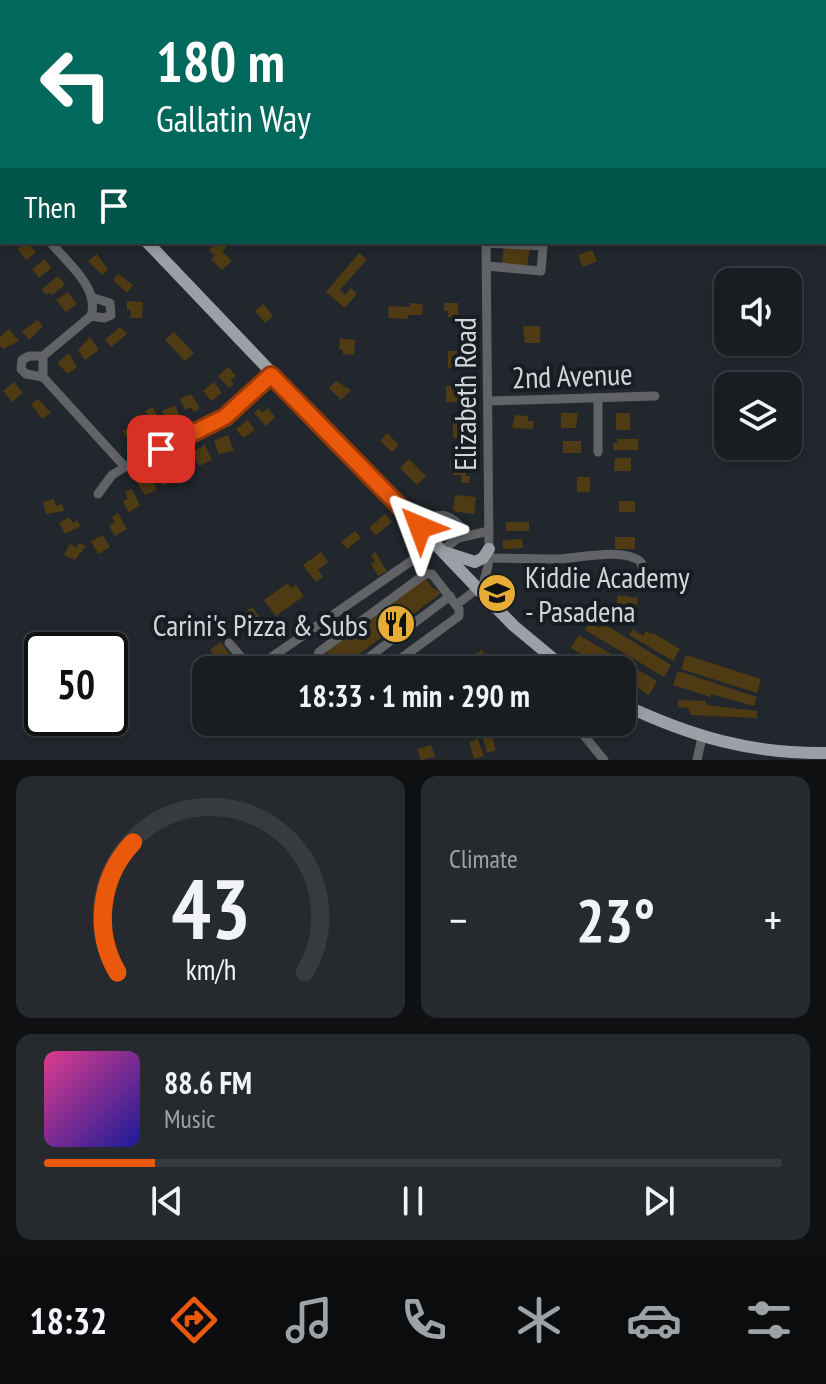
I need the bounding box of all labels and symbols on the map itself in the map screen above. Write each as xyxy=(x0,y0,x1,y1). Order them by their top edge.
street label: Elizabeth Road xyxy=(445,317,484,471)
street label: 2nd Avenue xyxy=(511,353,633,397)
pin xyxy=(127,415,195,483)
position arrow xyxy=(378,485,462,569)
place label: Kiddie Academy - Pasadena xyxy=(525,557,690,630)
school or university icon: Kiddie Academy - Pasadena xyxy=(476,572,518,614)
restaurant icon: Carini's Pizza & Subs xyxy=(375,603,417,645)
place label: Carini's Pizza & Subs xyxy=(153,605,368,644)
speed limit sign: 50 xyxy=(24,632,128,736)

